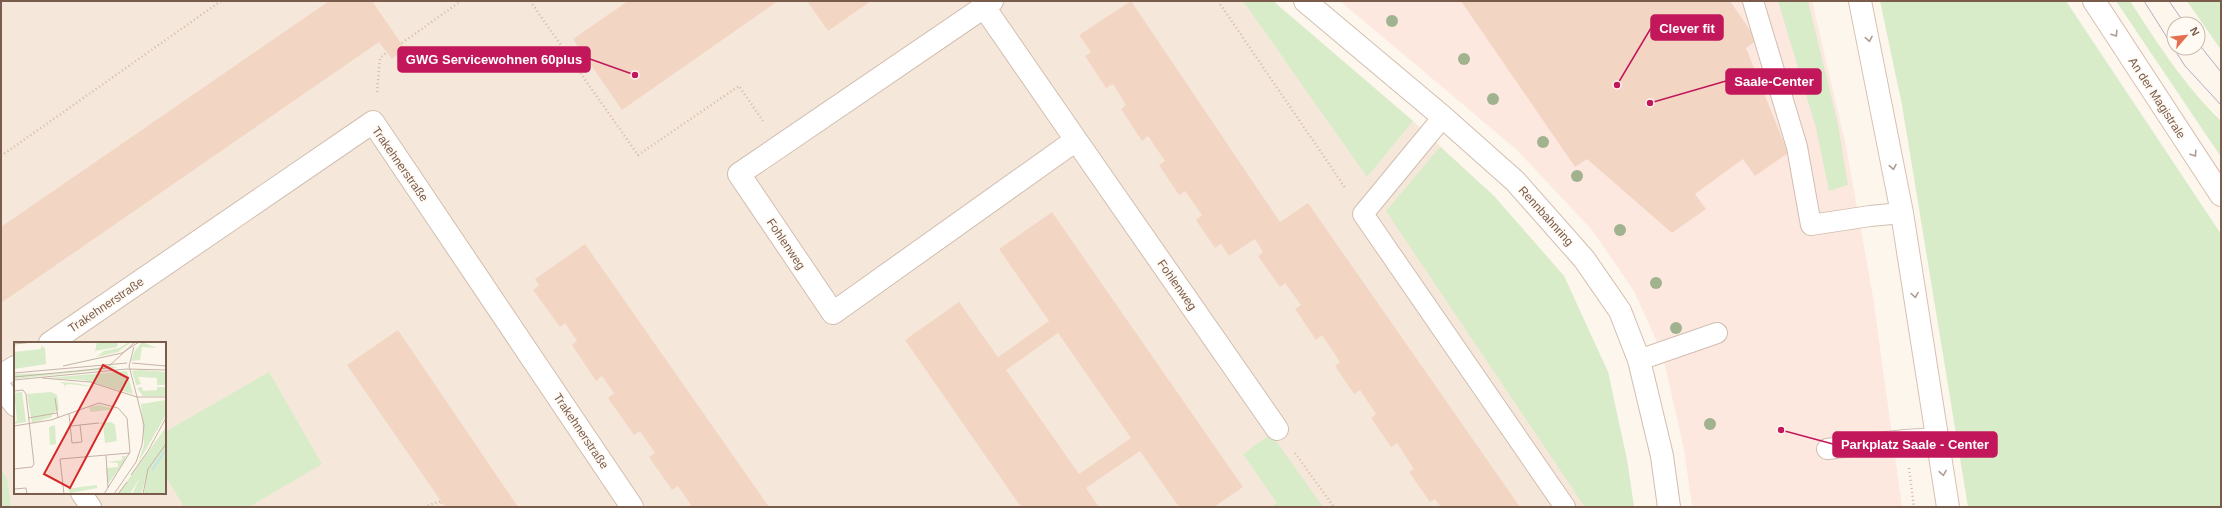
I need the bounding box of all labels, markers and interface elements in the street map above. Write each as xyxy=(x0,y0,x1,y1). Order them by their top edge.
callout: Clever fit xyxy=(1651,15,1723,40)
north arrow xyxy=(2166,16,2206,56)
text: Clever fit xyxy=(1659,21,1715,36)
text: N xyxy=(2188,25,2202,38)
one-way arrow xyxy=(2110,29,2117,36)
one-way arrow xyxy=(1864,36,1872,42)
callout: GWG Servicewohnen 60plus xyxy=(398,47,590,72)
text: GWG Servicewohnen 60plus xyxy=(406,52,582,67)
street label: An der Magistrale xyxy=(2126,55,2189,142)
callout: Saale-Center xyxy=(1726,69,1821,94)
text: Saale-Center xyxy=(1734,74,1814,89)
street label: Trakehnerstraße xyxy=(369,124,431,204)
one-way arrow xyxy=(2189,150,2197,157)
one-way arrow xyxy=(1889,164,1897,170)
street label: Rennbahnring xyxy=(1516,183,1576,249)
street label: Fohlenweg xyxy=(764,216,808,272)
street label: Fohlenweg xyxy=(1154,257,1200,313)
street label: Trakehnerstraße xyxy=(65,274,147,335)
one-way arrow xyxy=(1910,292,1919,298)
inset map xyxy=(14,342,166,494)
street label: Trakehnerstraße xyxy=(551,390,612,472)
callout: Parkplatz Saale - Center xyxy=(1833,432,1997,457)
text: Parkplatz Saale - Center xyxy=(1841,437,1989,452)
one-way arrow xyxy=(1938,470,1947,476)

